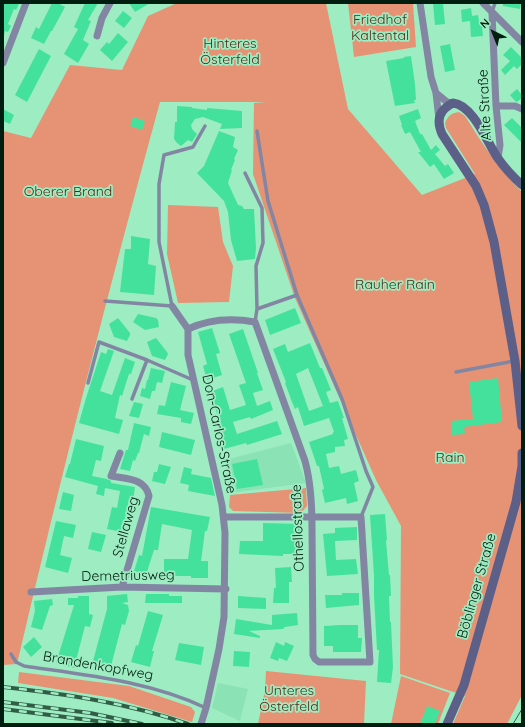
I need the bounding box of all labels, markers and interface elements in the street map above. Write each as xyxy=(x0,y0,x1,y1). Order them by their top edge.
park label: Friedhof Kaltental xyxy=(351,12,409,44)
north arrow xyxy=(473,12,513,52)
text: N xyxy=(477,15,493,31)
park label: Hinteres Österfeld xyxy=(200,36,260,68)
street label: Alte Straße xyxy=(475,69,495,141)
park label: Oberer Brand xyxy=(24,184,112,200)
park label: Rauher Rain xyxy=(355,277,435,293)
street label: Don-Carlos-Straße xyxy=(198,373,240,495)
park label: Rain xyxy=(435,450,465,466)
street label: Othellostraße xyxy=(288,484,308,572)
street label: Stellaweg xyxy=(109,495,143,559)
street label: Böblinger Straße xyxy=(454,531,500,641)
street label: Demetriusweg xyxy=(81,567,175,585)
street label: Brandenkopfweg xyxy=(42,648,154,684)
park label: Unteres Österfeld xyxy=(259,683,319,716)

